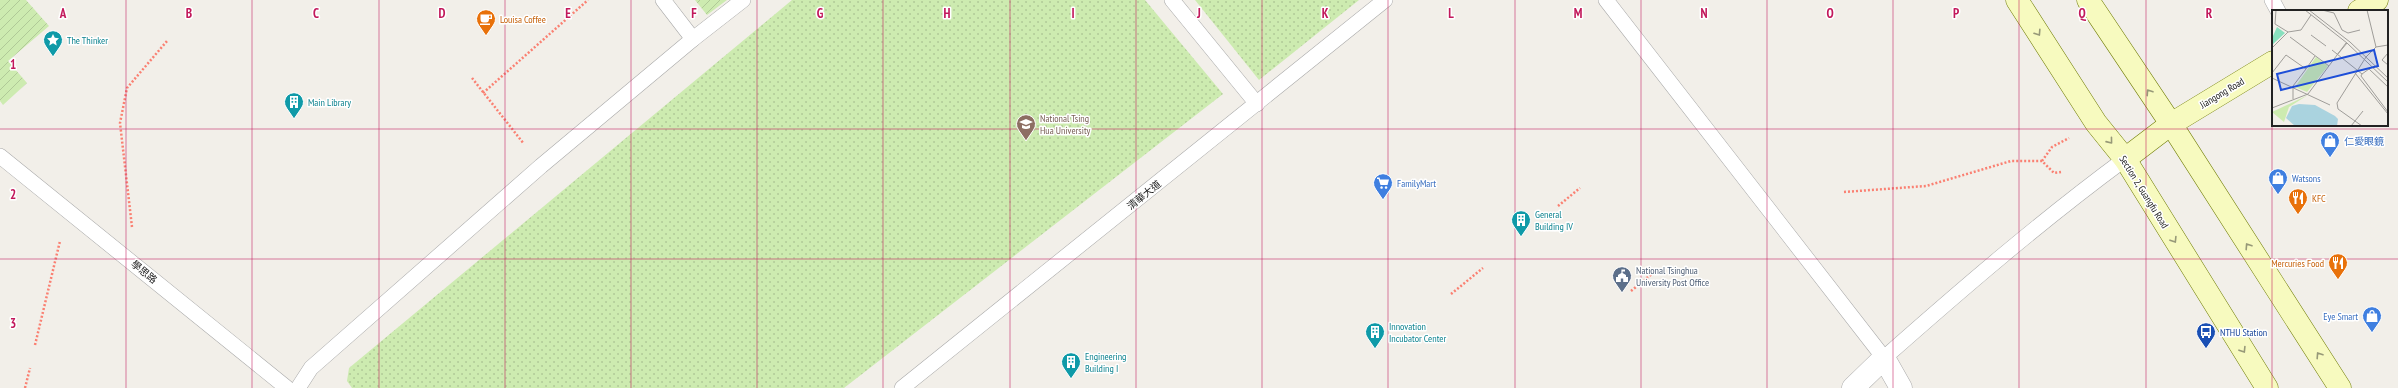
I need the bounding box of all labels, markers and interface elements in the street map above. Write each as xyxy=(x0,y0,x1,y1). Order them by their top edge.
text: A xyxy=(59,5,67,22)
text: B xyxy=(186,5,192,22)
text: C xyxy=(313,5,319,22)
text: D xyxy=(439,5,446,22)
text: E xyxy=(565,5,571,22)
text: F xyxy=(691,5,697,22)
text: G xyxy=(817,5,824,22)
text: H xyxy=(944,5,951,22)
text: I xyxy=(1071,5,1075,22)
text: J xyxy=(1196,5,1201,22)
text: K xyxy=(1322,5,1329,22)
text: L xyxy=(1448,5,1454,22)
text: M xyxy=(1574,5,1583,22)
text: N xyxy=(1700,5,1708,22)
text: O xyxy=(1826,5,1834,22)
text: P xyxy=(1953,5,1959,22)
text: Q xyxy=(2078,5,2086,22)
text: R xyxy=(2206,5,2213,22)
cafe icon: Louisa Coffee xyxy=(475,8,497,36)
inset map xyxy=(2272,10,2388,126)
place label: Louisa Coffee xyxy=(500,13,546,26)
place icon: The Thinker xyxy=(42,29,64,57)
one-way arrow xyxy=(2033,29,2041,36)
place label: The Thinker xyxy=(67,34,108,47)
text: 1 xyxy=(10,56,16,73)
street label: Jiangong Road xyxy=(2197,75,2247,112)
one-way arrow xyxy=(2146,89,2154,96)
building icon: Main Library xyxy=(283,91,305,119)
place label: Main Library xyxy=(308,96,351,109)
place label: National Tsing Hua University xyxy=(1040,112,1091,137)
school or university icon: National Tsing Hua University xyxy=(1015,113,1037,141)
shop icon: 仁愛眼鏡 xyxy=(2319,130,2341,158)
place label: 仁愛眼鏡 xyxy=(2344,135,2384,148)
one-way arrow xyxy=(2106,136,2113,143)
street label: Section 2, Guangfu Road xyxy=(2116,153,2172,231)
shop icon: Watsons xyxy=(2267,167,2289,195)
supermarket icon: FamilyMart xyxy=(1372,172,1394,200)
place label: Watsons xyxy=(2292,172,2321,185)
street label: 清華大道 xyxy=(1124,177,1164,213)
place label: FamilyMart xyxy=(1397,177,1436,190)
text: 2 xyxy=(10,186,16,203)
restaurant icon: KFC xyxy=(2287,187,2309,215)
place label: KFC xyxy=(2312,192,2326,205)
place label: General Building IV xyxy=(1535,208,1573,233)
building icon: General Building IV xyxy=(1510,209,1532,237)
one-way arrow xyxy=(2169,236,2177,243)
one-way arrow xyxy=(2246,243,2253,250)
restaurant icon: Mercuries Food xyxy=(2327,252,2349,280)
place label: Mercuries Food xyxy=(2271,257,2324,270)
street label: 學思路 xyxy=(128,258,160,286)
place label: National Tsinghua University Post Office xyxy=(1636,264,1709,289)
public building icon: National Tsinghua University Post Office xyxy=(1611,265,1633,293)
shop icon: Eye Smart xyxy=(2361,305,2383,333)
place label: Eye Smart xyxy=(2323,310,2358,323)
text: 3 xyxy=(10,315,16,332)
place label: Innovation Incubator Center xyxy=(1389,320,1446,345)
building icon: Innovation Incubator Center xyxy=(1364,321,1386,349)
bus stop icon: NTHU Station xyxy=(2195,321,2217,349)
place label: NTHU Station xyxy=(2220,326,2267,339)
one-way arrow xyxy=(2238,346,2246,353)
place label: Engineering Building I xyxy=(1085,350,1126,375)
building icon: Engineering Building I xyxy=(1060,351,1082,379)
one-way arrow xyxy=(2316,352,2323,359)

